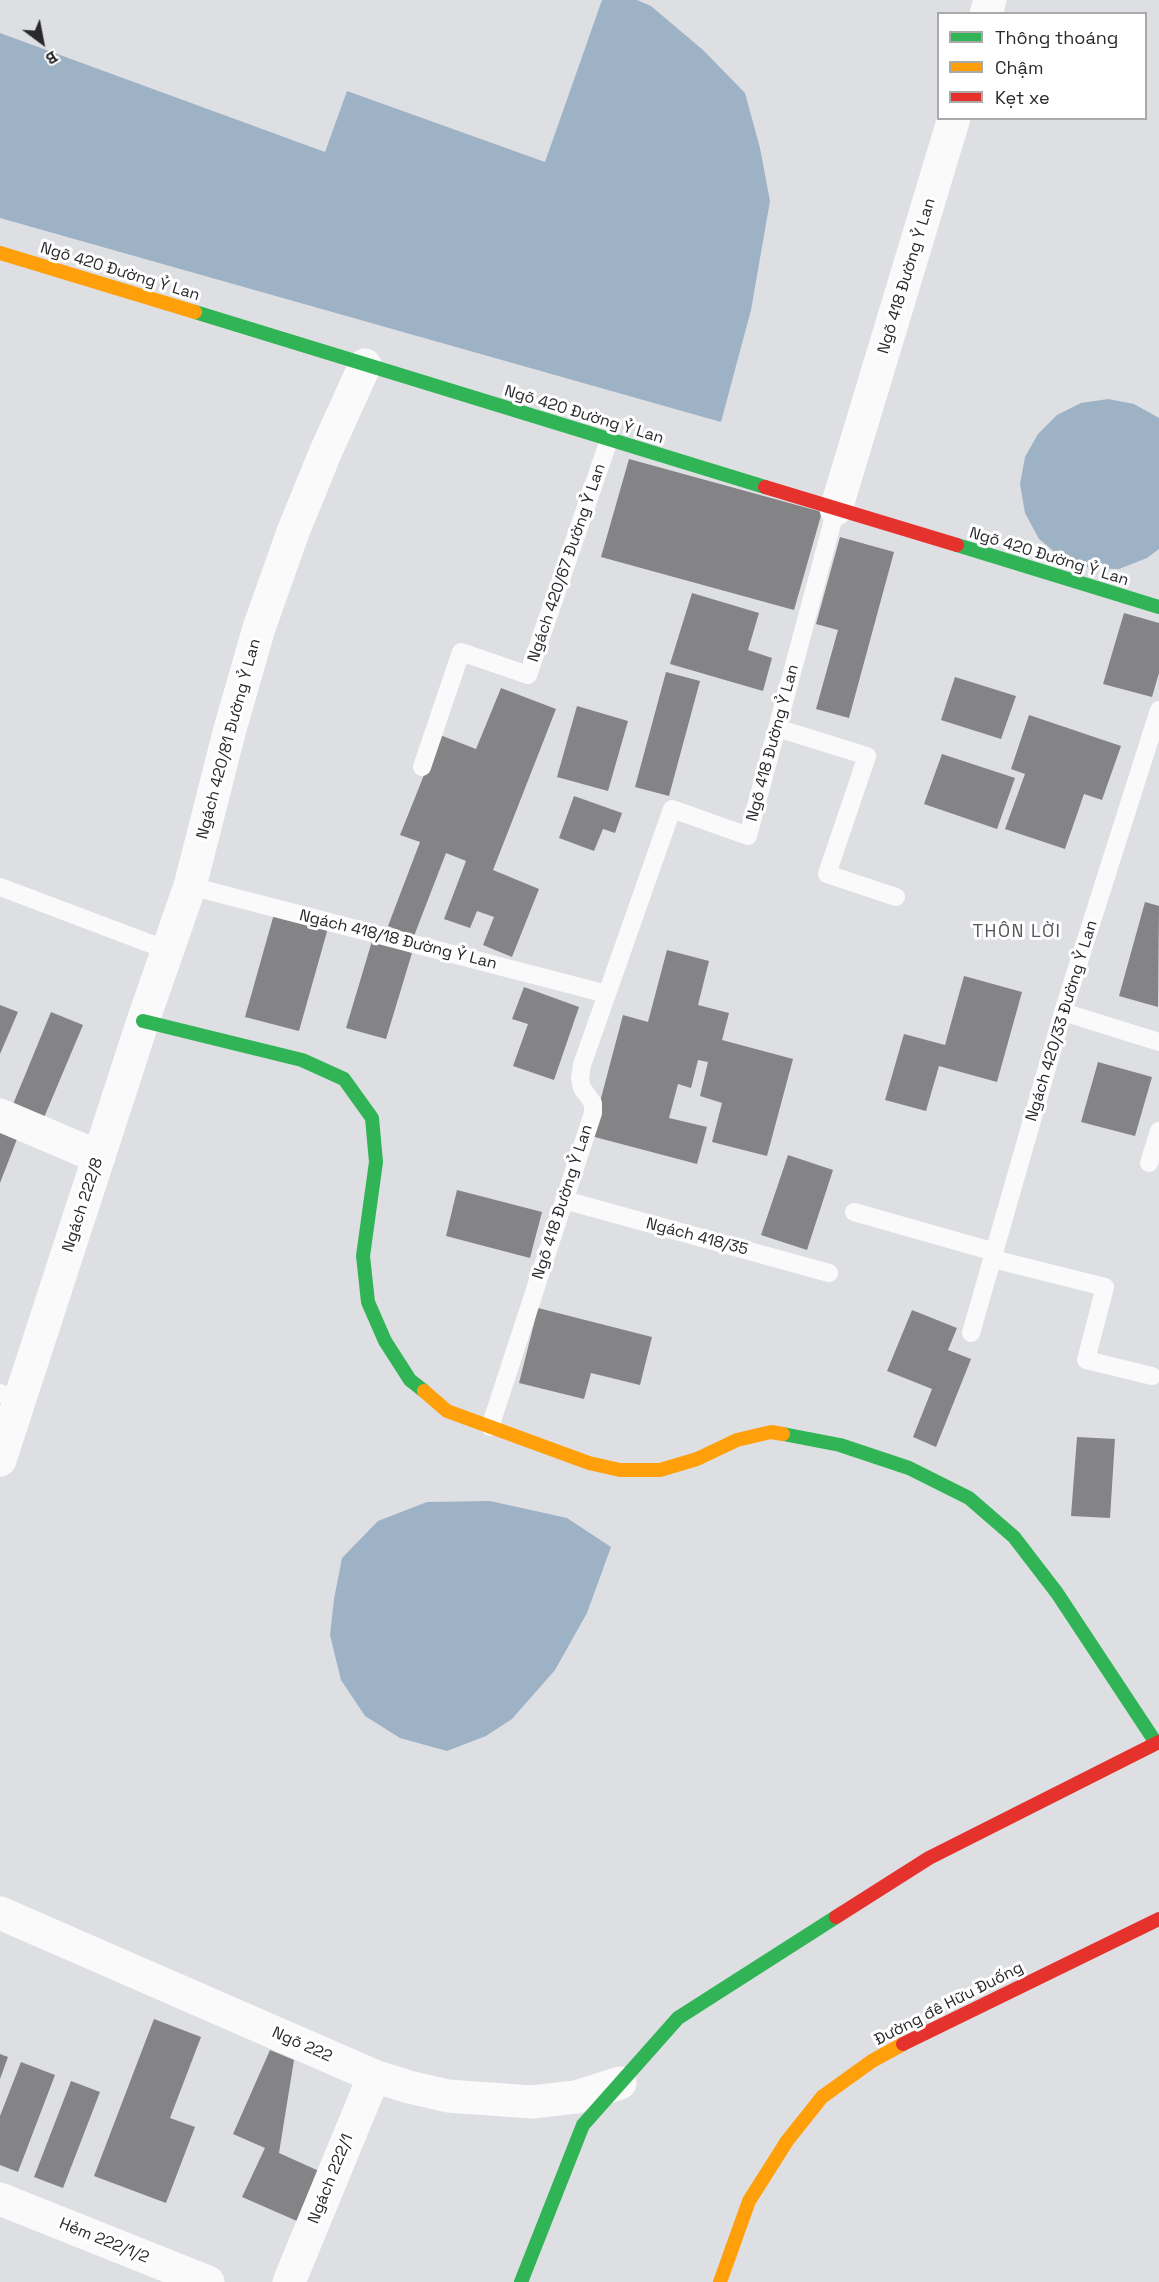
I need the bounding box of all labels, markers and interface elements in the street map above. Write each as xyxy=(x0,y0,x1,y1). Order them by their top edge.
north arrow xyxy=(12,12,72,72)
legend xyxy=(937,12,1147,120)
text: Thông thoáng xyxy=(995,26,1118,49)
text: B xyxy=(42,46,62,69)
text: Chậm xyxy=(995,56,1043,79)
text: Kẹt xe xyxy=(995,86,1050,109)
street label: Ngõ 418 Đường Ỷ Lan xyxy=(874,196,940,356)
street label: Ngõ 420 Đường Ỷ Lan xyxy=(38,239,202,305)
street label: Ngõ 420 Đường Ỷ Lan xyxy=(502,382,666,448)
street label: Ngách 420/67 Đường Ỷ Lan xyxy=(524,461,610,665)
street label: Ngõ 420 Đường Ỷ Lan xyxy=(967,524,1131,590)
street label: Ngách 420/81 Đường Ỷ Lan xyxy=(193,637,265,841)
street label: Ngõ 418 Đường Ỷ Lan xyxy=(743,662,803,824)
street label: Ngách 418/18 Đường Ỷ Lan xyxy=(297,906,499,974)
street label: Ngách 420/33 Đường Ỷ Lan xyxy=(1022,918,1102,1124)
district label: THÔN LỜI xyxy=(972,921,1062,943)
street label: Ngõ 418 Đường Ỷ Lan xyxy=(529,1122,597,1282)
street label: Ngách 222/8 xyxy=(59,1155,107,1255)
street label: Ngách 418/35 xyxy=(644,1214,750,1260)
street label: Đường đê Hữu Đuống xyxy=(871,1958,1027,2050)
street label: Ngõ 222 xyxy=(269,2023,335,2067)
street label: Ngách 222/1 xyxy=(304,2131,358,2227)
street label: Hẻm 222/1/2 xyxy=(56,2214,152,2268)

